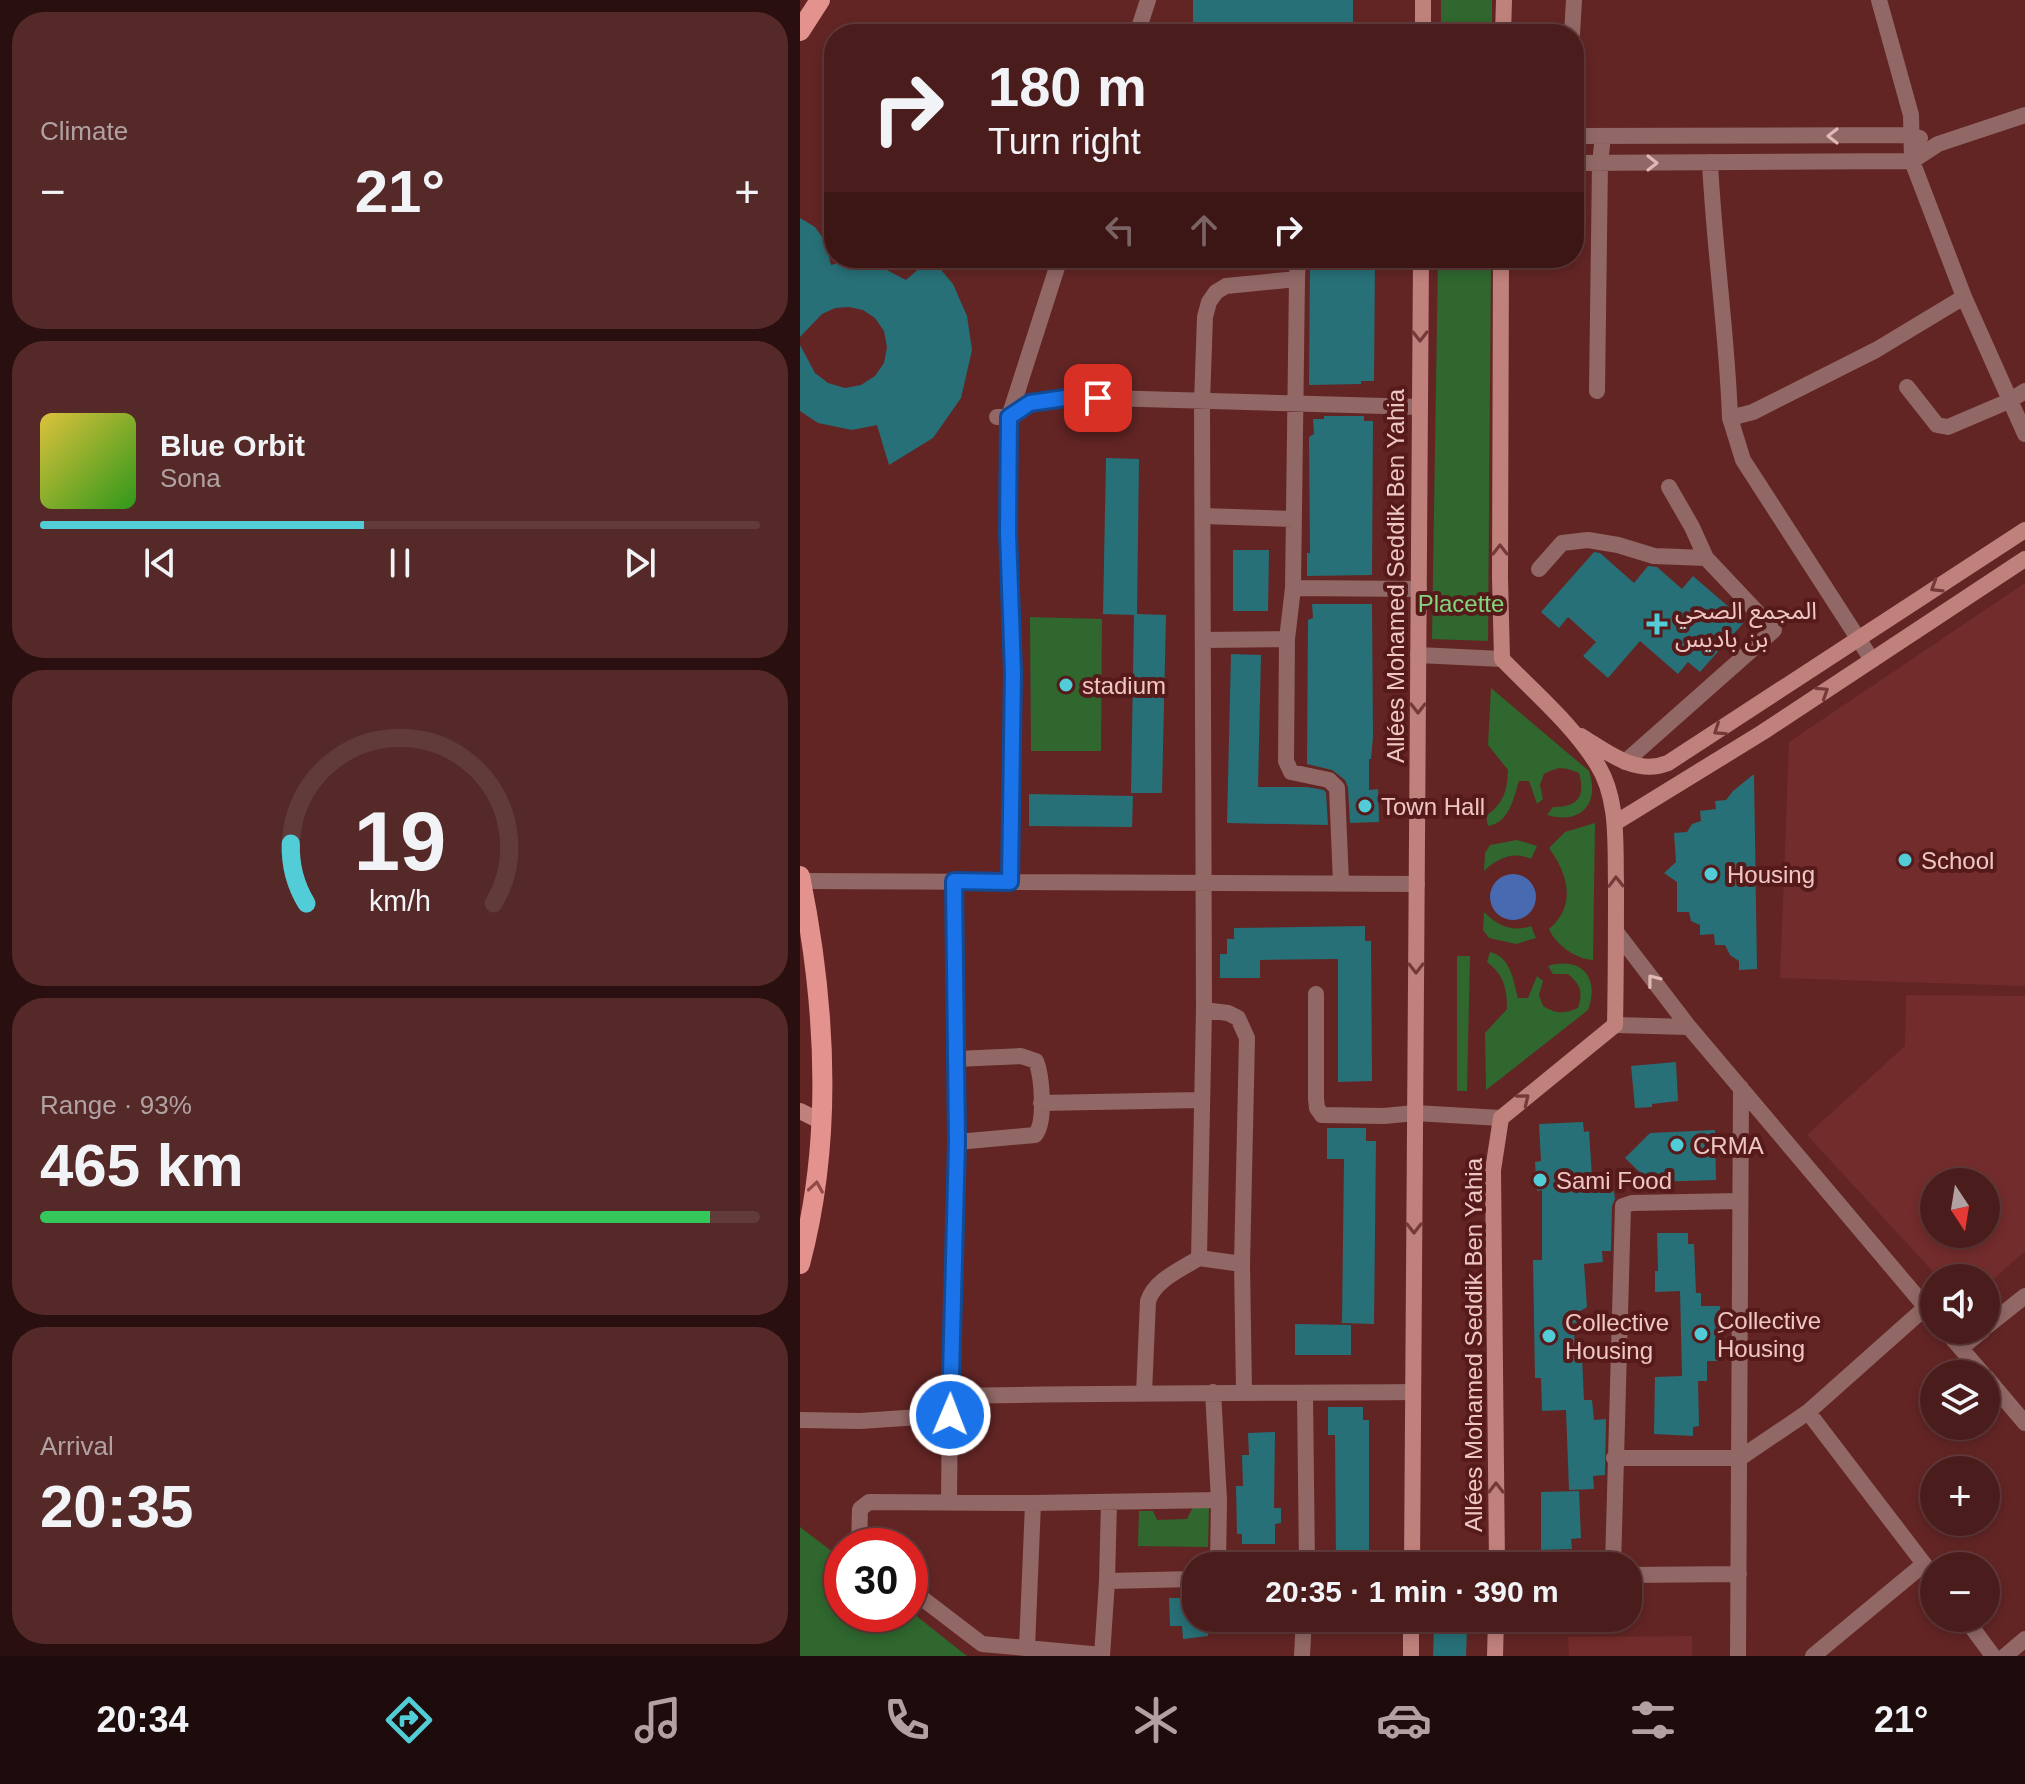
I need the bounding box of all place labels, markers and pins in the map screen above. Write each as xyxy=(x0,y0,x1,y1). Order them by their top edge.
pin xyxy=(1064,364,1132,432)
place label: المجمع الصحي بن باديس xyxy=(1675,597,1817,652)
marker: المجمع الصحي بن باديس xyxy=(1646,613,1668,635)
place label: stadium xyxy=(1082,672,1166,699)
marker: stadium xyxy=(1057,676,1075,694)
place label: Town Hall xyxy=(1381,793,1485,820)
marker: Town Hall xyxy=(1356,797,1374,815)
place label: School xyxy=(1921,847,1994,874)
marker: School xyxy=(1896,851,1914,869)
place label: Housing xyxy=(1727,861,1815,888)
marker: Housing xyxy=(1702,865,1720,883)
place label: CRMA xyxy=(1693,1132,1764,1159)
marker: CRMA xyxy=(1668,1136,1686,1154)
place label: Sami Food xyxy=(1556,1167,1672,1194)
marker: Sami Food xyxy=(1531,1171,1549,1189)
place label: ِCollective Housing xyxy=(1717,1307,1821,1362)
place label: Collective Housing xyxy=(1565,1309,1669,1364)
marker: ِCollective Housing xyxy=(1692,1325,1710,1343)
marker: Collective Housing xyxy=(1540,1327,1558,1345)

